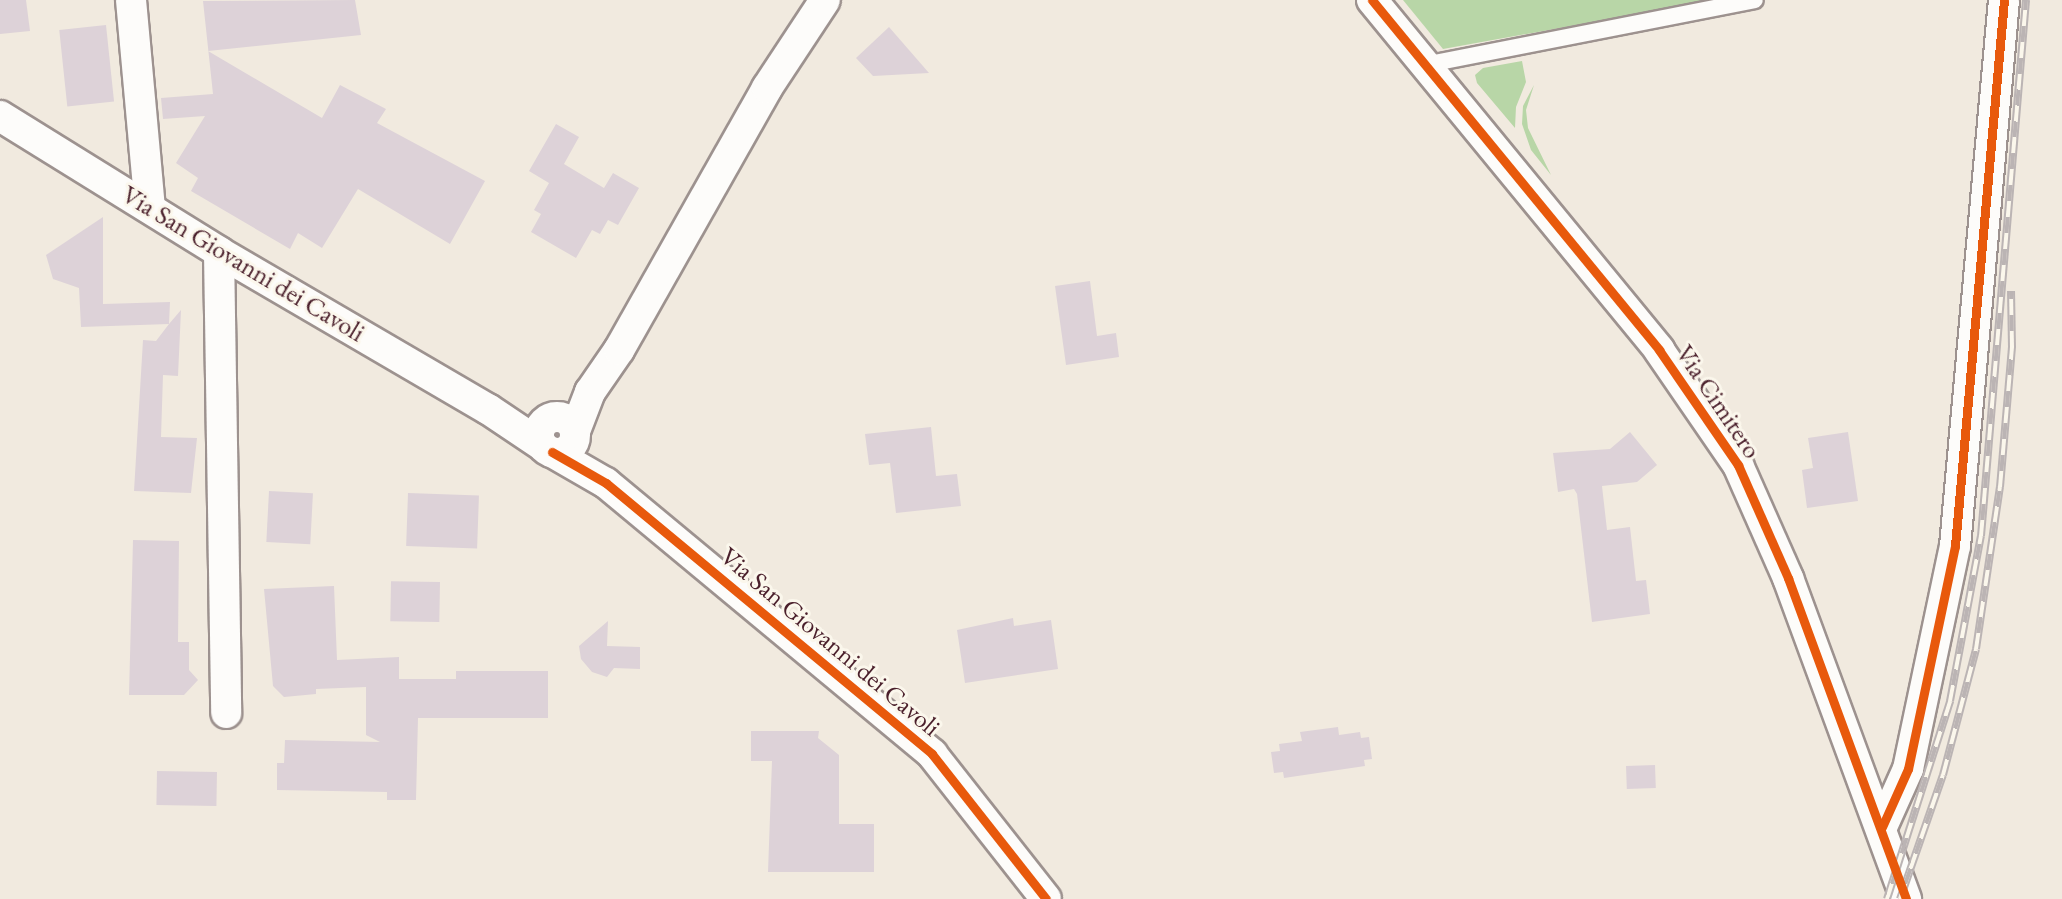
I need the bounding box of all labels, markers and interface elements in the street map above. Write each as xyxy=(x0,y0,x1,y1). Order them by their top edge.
street label: Via San Giovanni dei Cavoli xyxy=(116,179,370,349)
street label: Via Cimitero xyxy=(1669,339,1767,465)
street label: Via San Giovanni dei Cavoli xyxy=(714,541,946,743)

